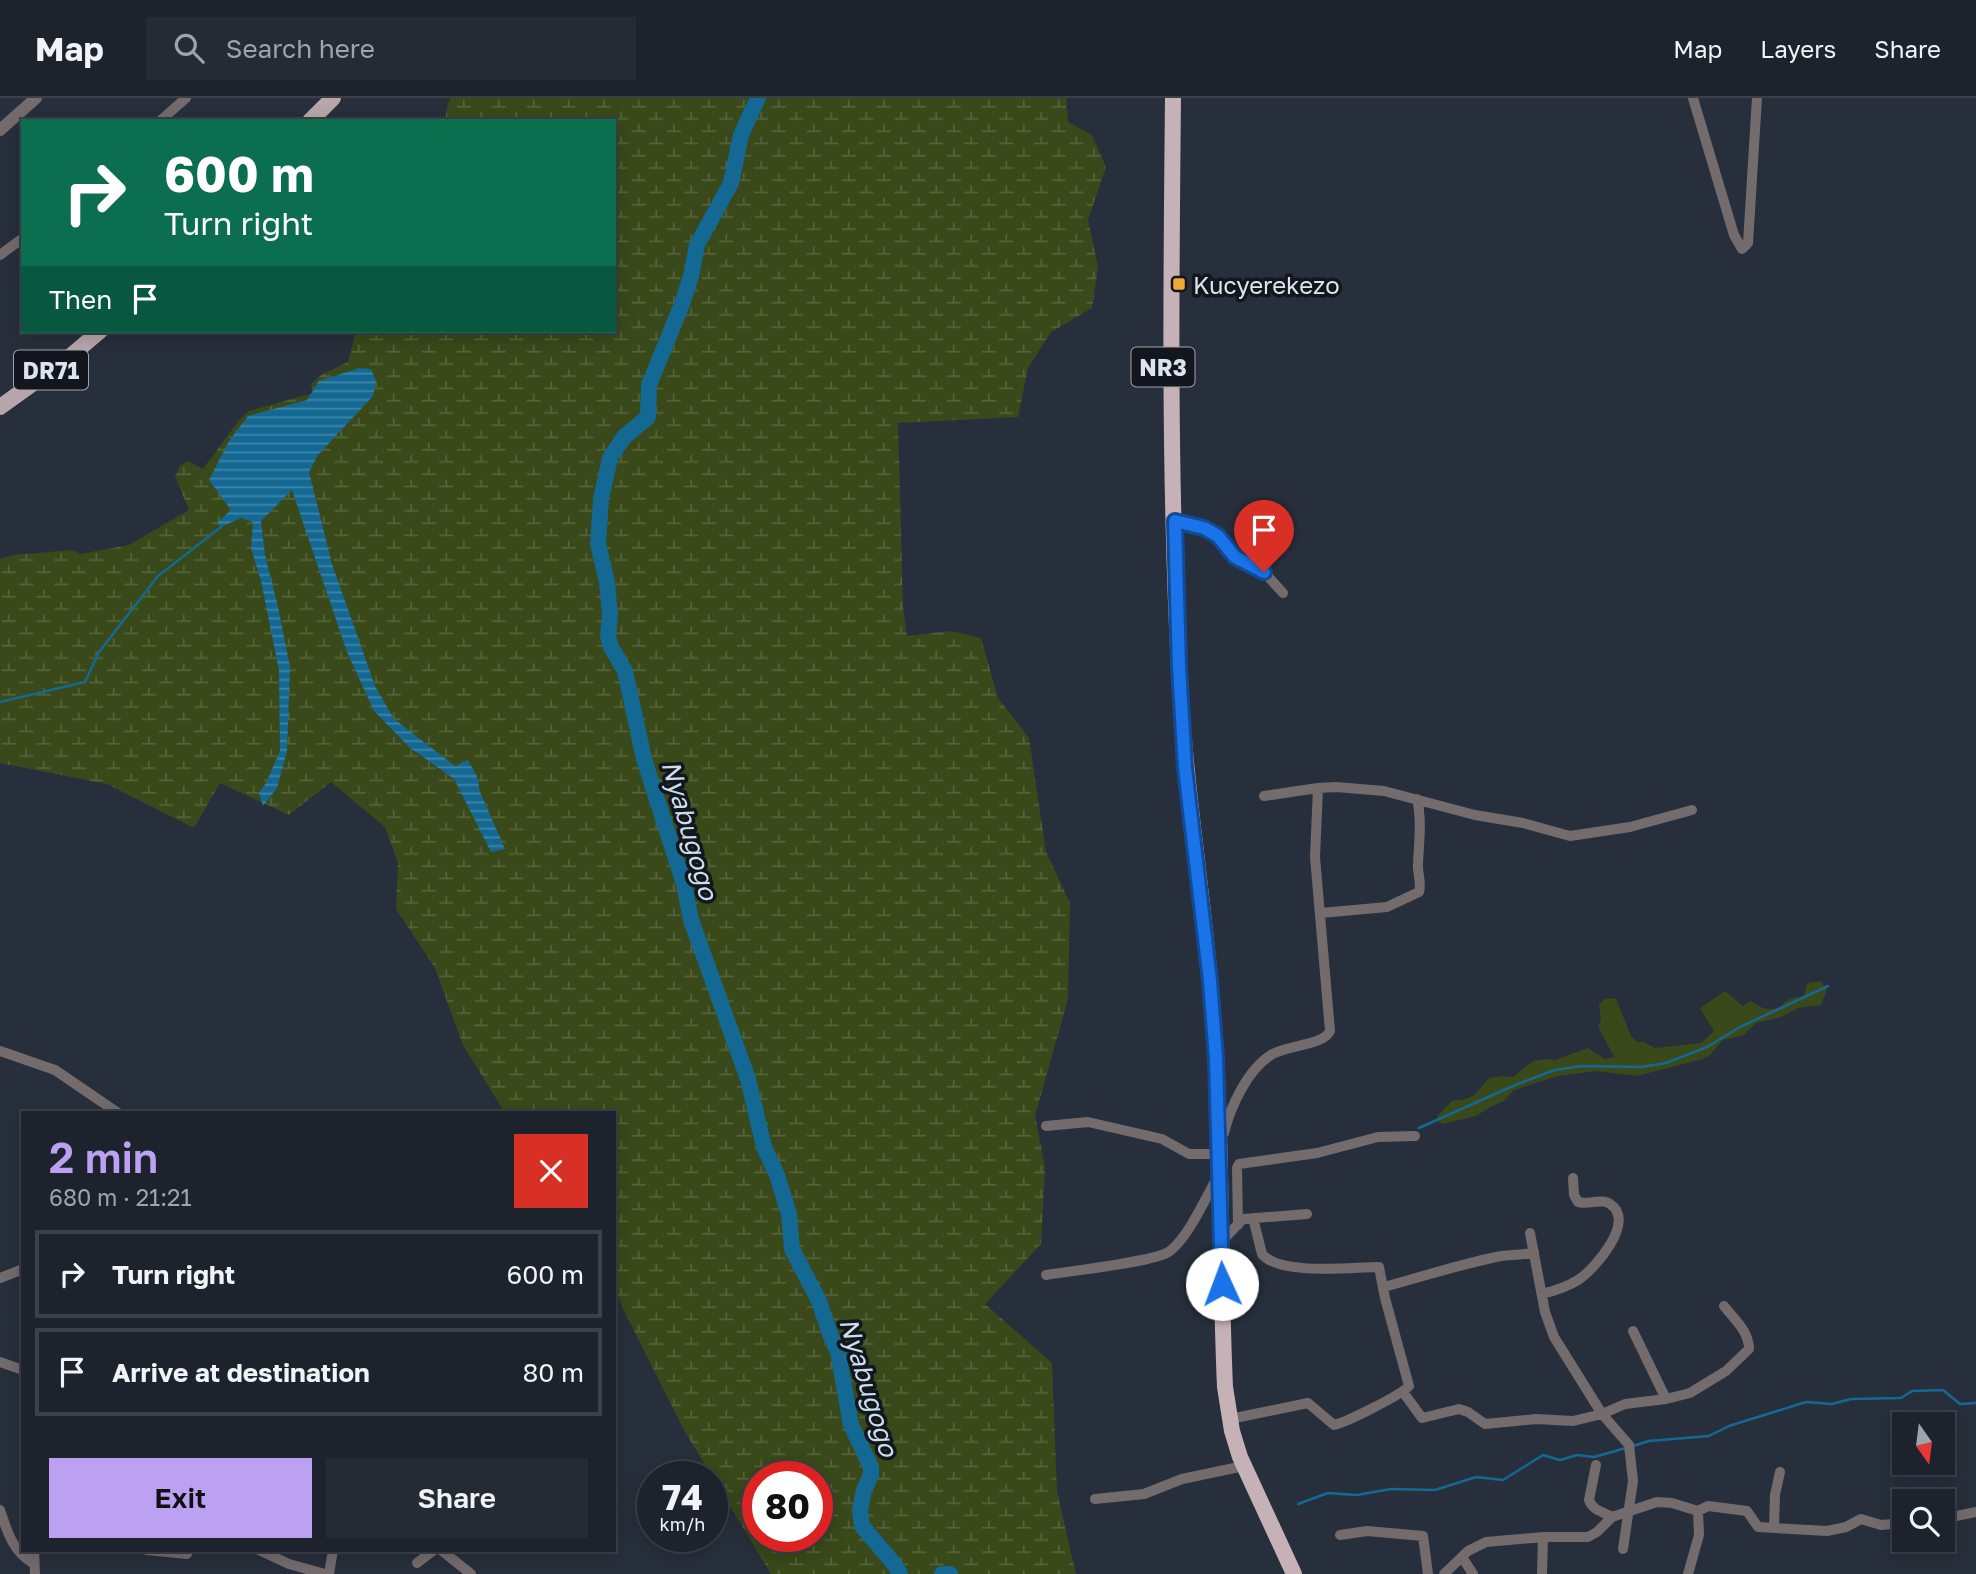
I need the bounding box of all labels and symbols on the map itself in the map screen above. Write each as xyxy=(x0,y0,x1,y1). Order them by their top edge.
place label: Kucyerekezo xyxy=(1193,270,1340,299)
marker: Kucyerekezo xyxy=(1171,276,1187,292)
road number: NR3 xyxy=(1132,348,1194,386)
road number: DR71 xyxy=(14,350,88,390)
pin xyxy=(1234,500,1294,572)
water label: Nyabugogo xyxy=(655,757,725,904)
position arrow xyxy=(1185,1247,1259,1321)
water label: Nyabugogo xyxy=(833,1314,905,1461)
north arrow xyxy=(1892,1412,1955,1475)
speed limit sign: 80 xyxy=(742,1461,833,1552)

